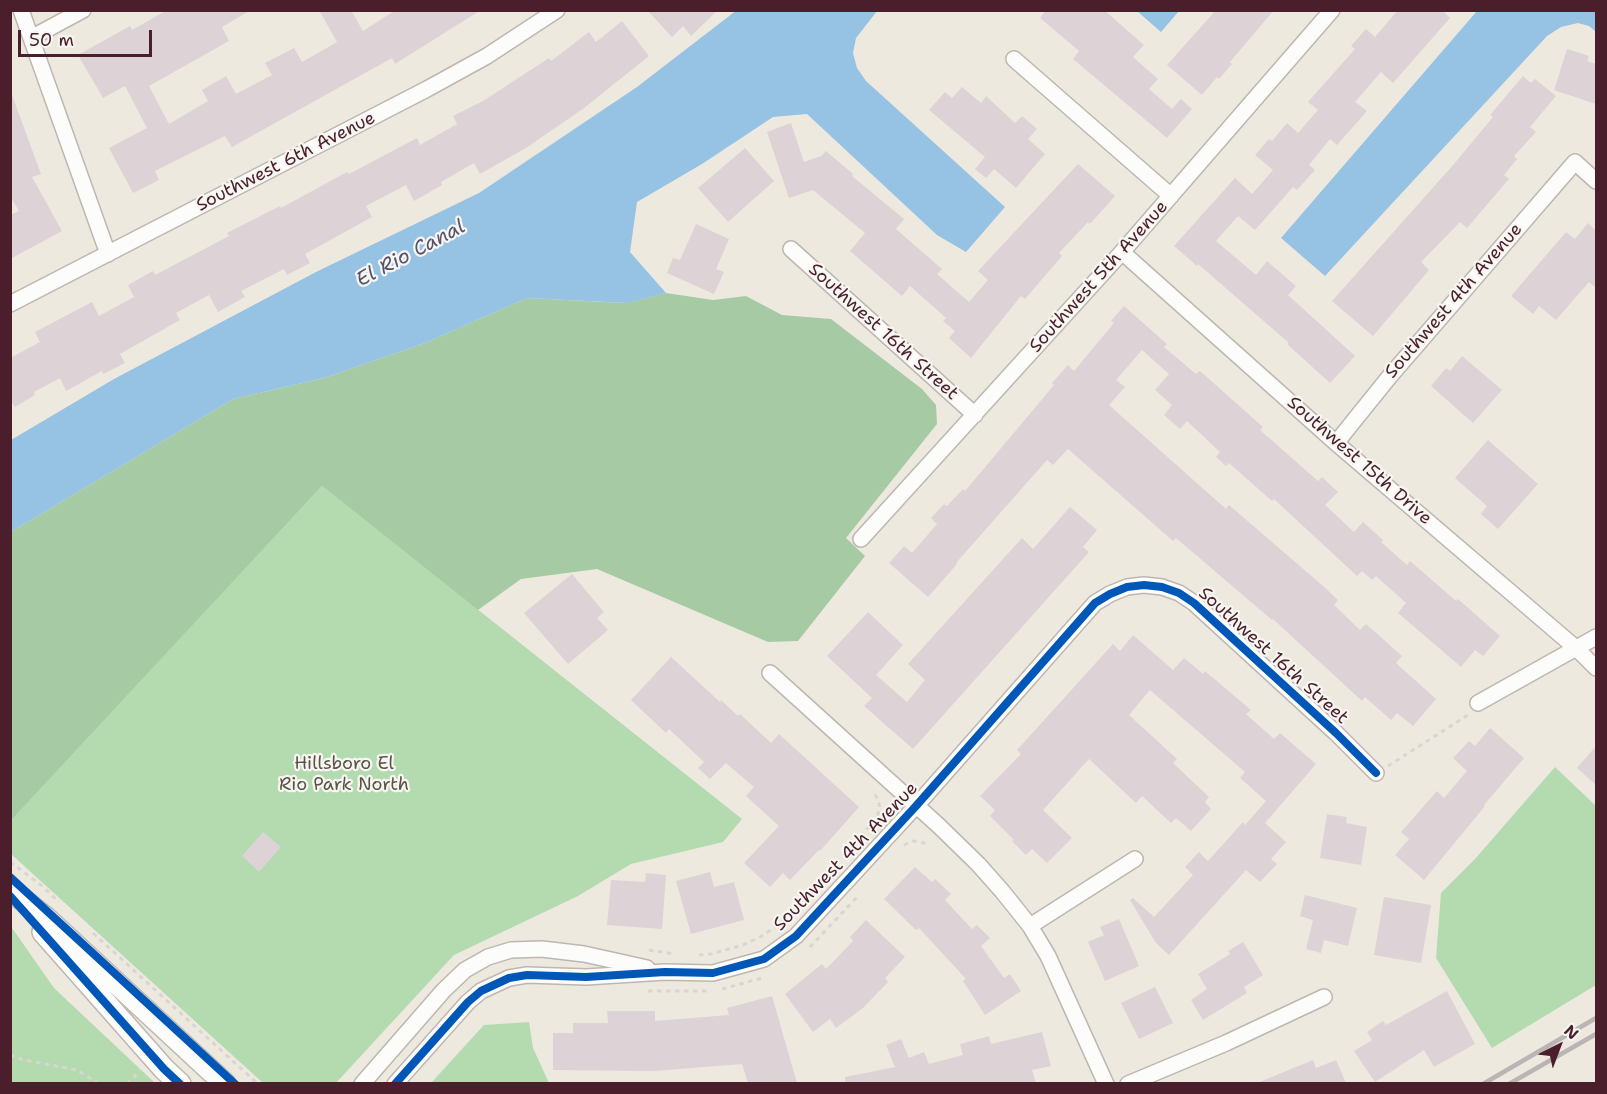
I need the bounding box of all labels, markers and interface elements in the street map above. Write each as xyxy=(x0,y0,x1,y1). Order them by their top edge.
scale bar xyxy=(21,18,154,56)
text: 50 m xyxy=(29,28,74,52)
street label: Southwest 6th Avenue xyxy=(193,107,379,217)
street label: Southwest 5th Avenue xyxy=(1025,197,1173,357)
water label: El Rio Canal xyxy=(353,215,469,293)
street label: Southwest 4th Avenue xyxy=(1381,219,1527,383)
street label: Southwest 16th Street xyxy=(804,259,962,405)
street label: Southwest 15th Drive xyxy=(1282,392,1436,530)
street label: Southwest 16th Street xyxy=(1194,583,1352,729)
park label: Hillsboro El Rio Park North xyxy=(279,753,409,795)
street label: Southwest 4th Avenue xyxy=(769,778,923,936)
north arrow xyxy=(1529,1016,1589,1076)
text: N xyxy=(1560,1020,1583,1044)

